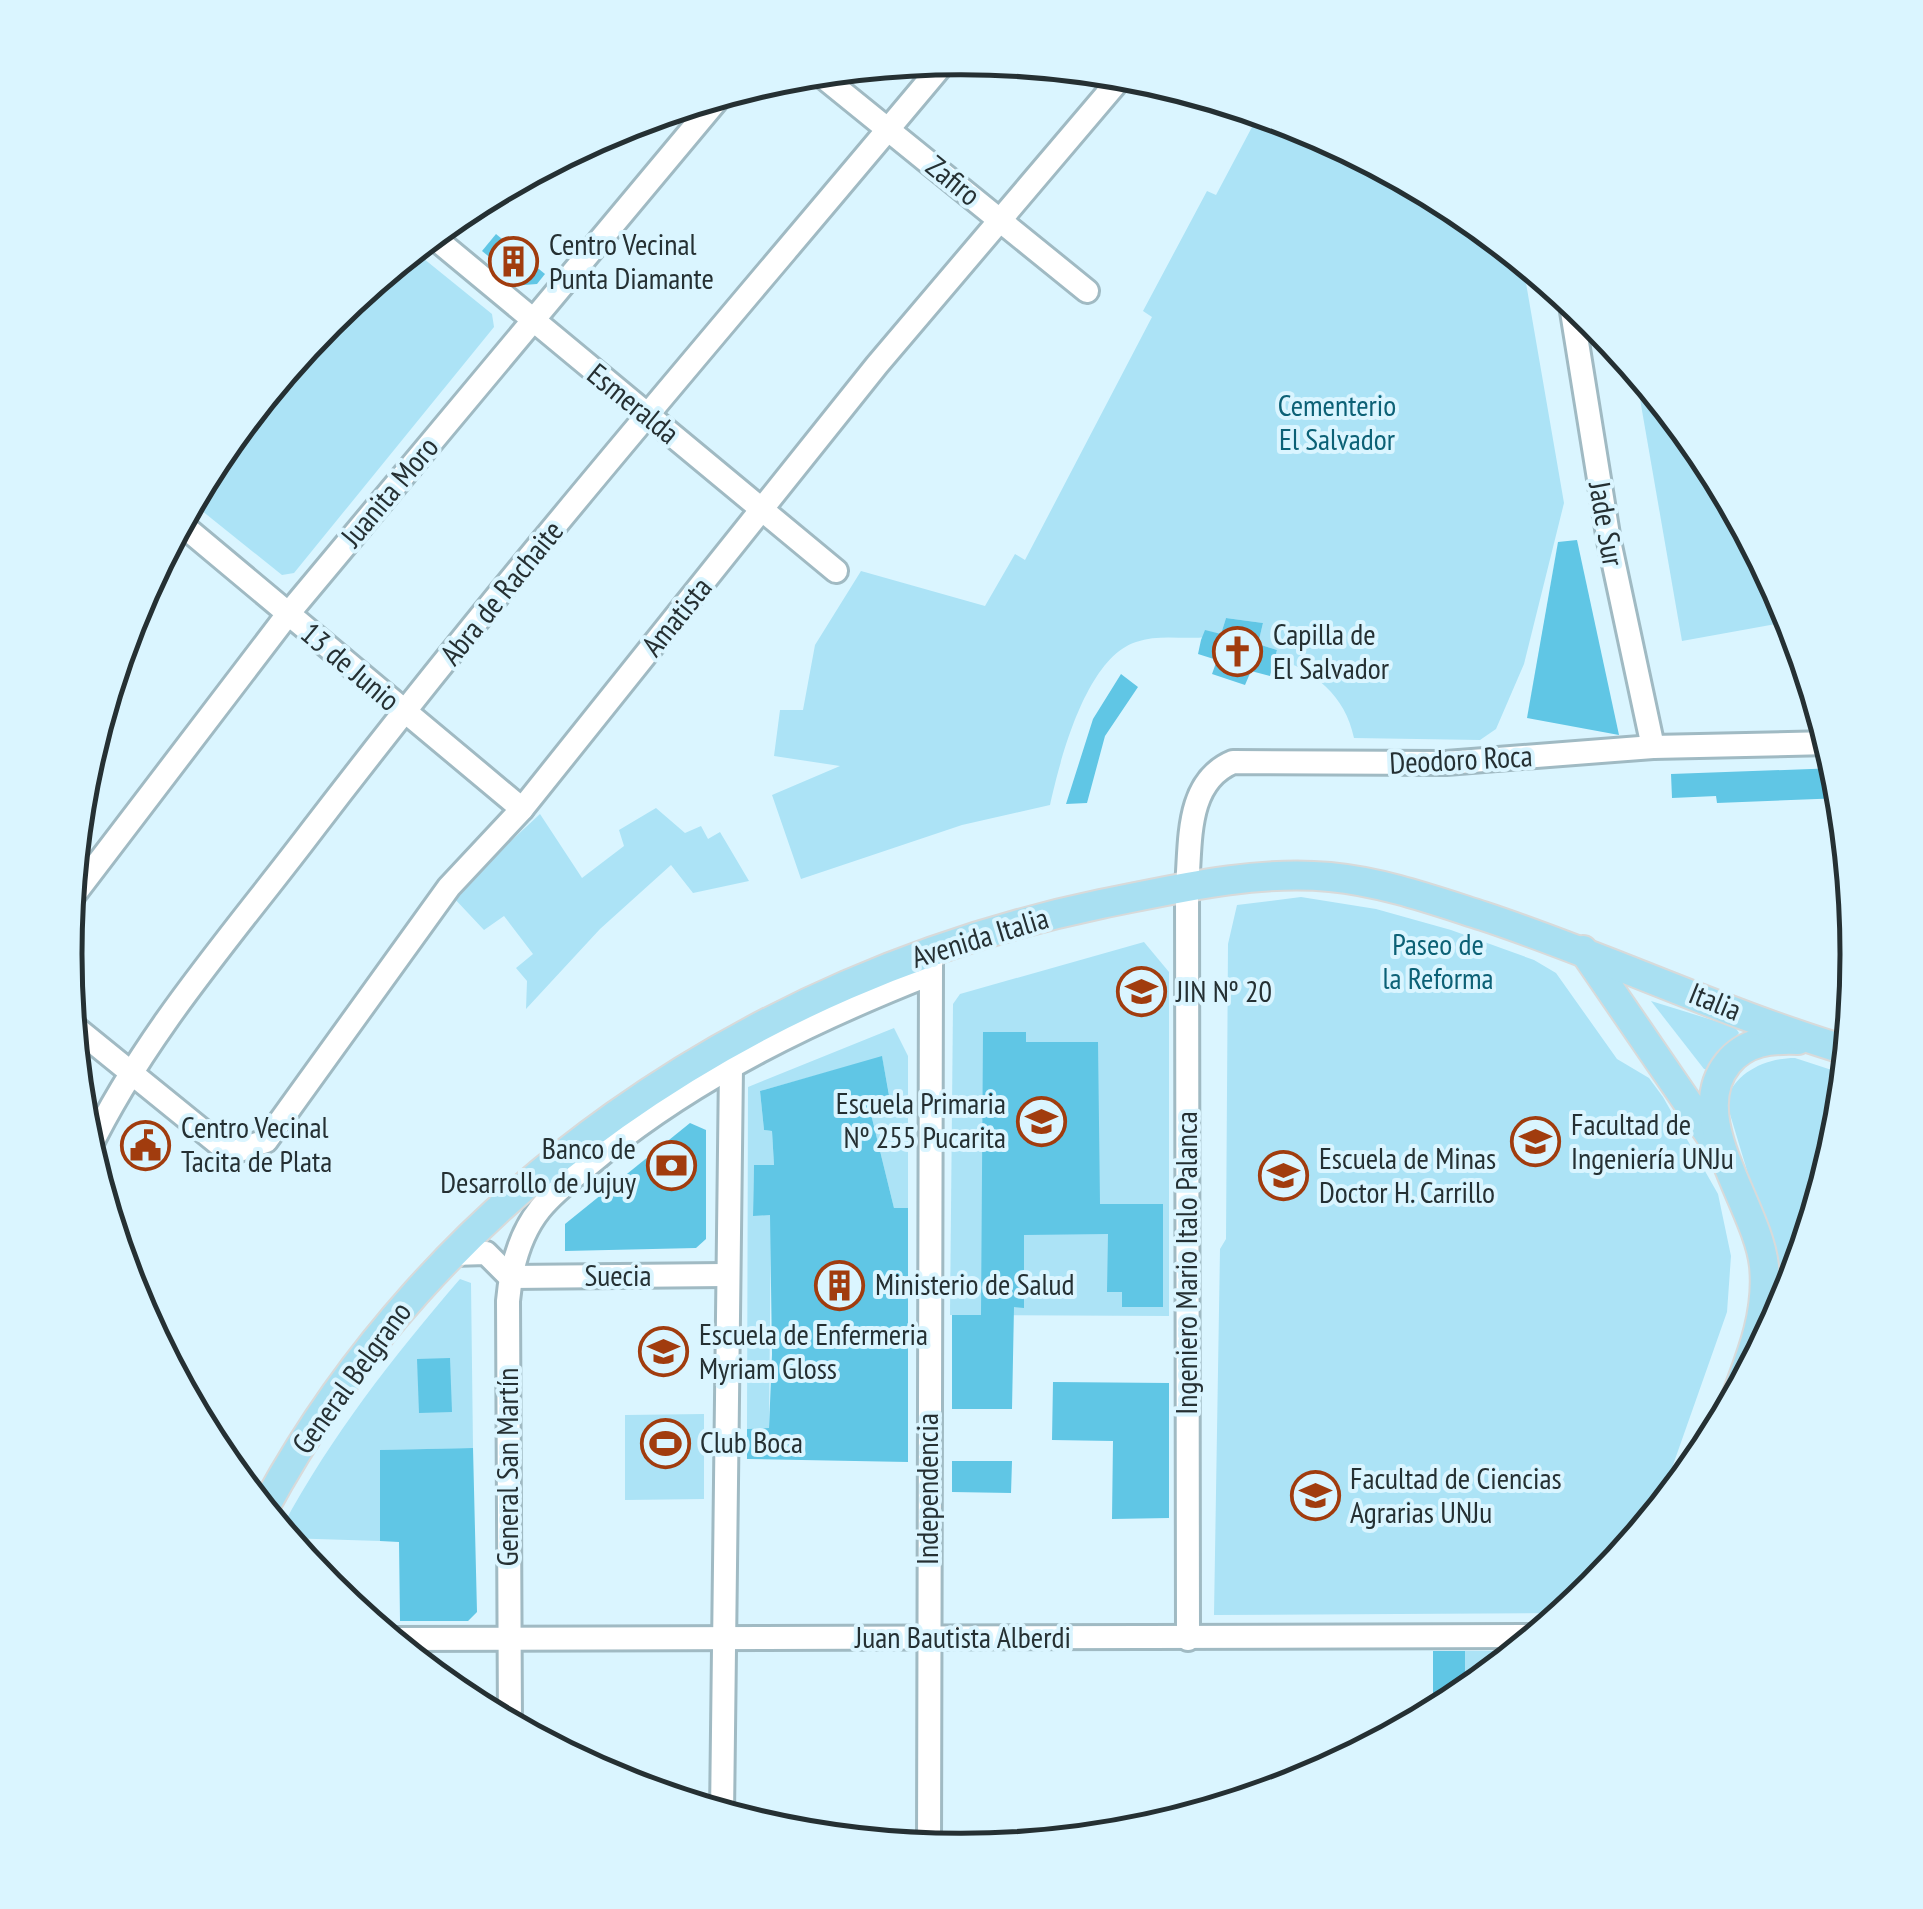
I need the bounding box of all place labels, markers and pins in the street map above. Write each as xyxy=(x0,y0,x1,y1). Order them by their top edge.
place label: Centro Vecinal Punta Diamante xyxy=(549,224,714,297)
building icon: Centro Vecinal Punta Diamante xyxy=(488,236,540,288)
place label: Capilla de El Salvador xyxy=(1273,614,1390,687)
church icon: Capilla de El Salvador xyxy=(1212,626,1264,678)
school or university icon: JIN Nº 20 xyxy=(1115,966,1167,1018)
place label: JIN Nº 20 xyxy=(1175,971,1272,1010)
place label: Escuela Primaria Nº 255 Pucarita xyxy=(836,1083,1006,1156)
school or university icon: Escuela Primaria Nº 255 Pucarita xyxy=(1015,1095,1067,1147)
place label: Facultad de Ingeniería UNJu xyxy=(1571,1104,1734,1177)
place label: Centro Vecinal Tacita de Plata xyxy=(181,1107,332,1180)
school or university icon: Facultad de Ingeniería UNJu xyxy=(1510,1116,1562,1168)
public building icon: Centro Vecinal Tacita de Plata xyxy=(120,1119,172,1171)
place label: Banco de Desarrollo de Jujuy xyxy=(440,1128,637,1201)
place label: Escuela de Minas Doctor H. Carrillo xyxy=(1319,1138,1496,1211)
bank icon: Banco de Desarrollo de Jujuy xyxy=(645,1140,697,1192)
school or university icon: Escuela de Minas Doctor H. Carrillo xyxy=(1258,1150,1310,1202)
building icon: Ministerio de Salud xyxy=(814,1259,866,1311)
place label: Ministerio de Salud xyxy=(875,1264,1074,1303)
place label: Escuela de Enfermeria Myriam Gloss xyxy=(699,1314,928,1387)
school or university icon: Escuela de Enfermeria Myriam Gloss xyxy=(638,1326,690,1378)
sports icon: Club Boca xyxy=(639,1417,691,1469)
place label: Club Boca xyxy=(700,1422,803,1461)
place label: Facultad de Ciencias Agrarias UNJu xyxy=(1350,1458,1562,1531)
school or university icon: Facultad de Ciencias Agrarias UNJu xyxy=(1289,1470,1341,1522)

